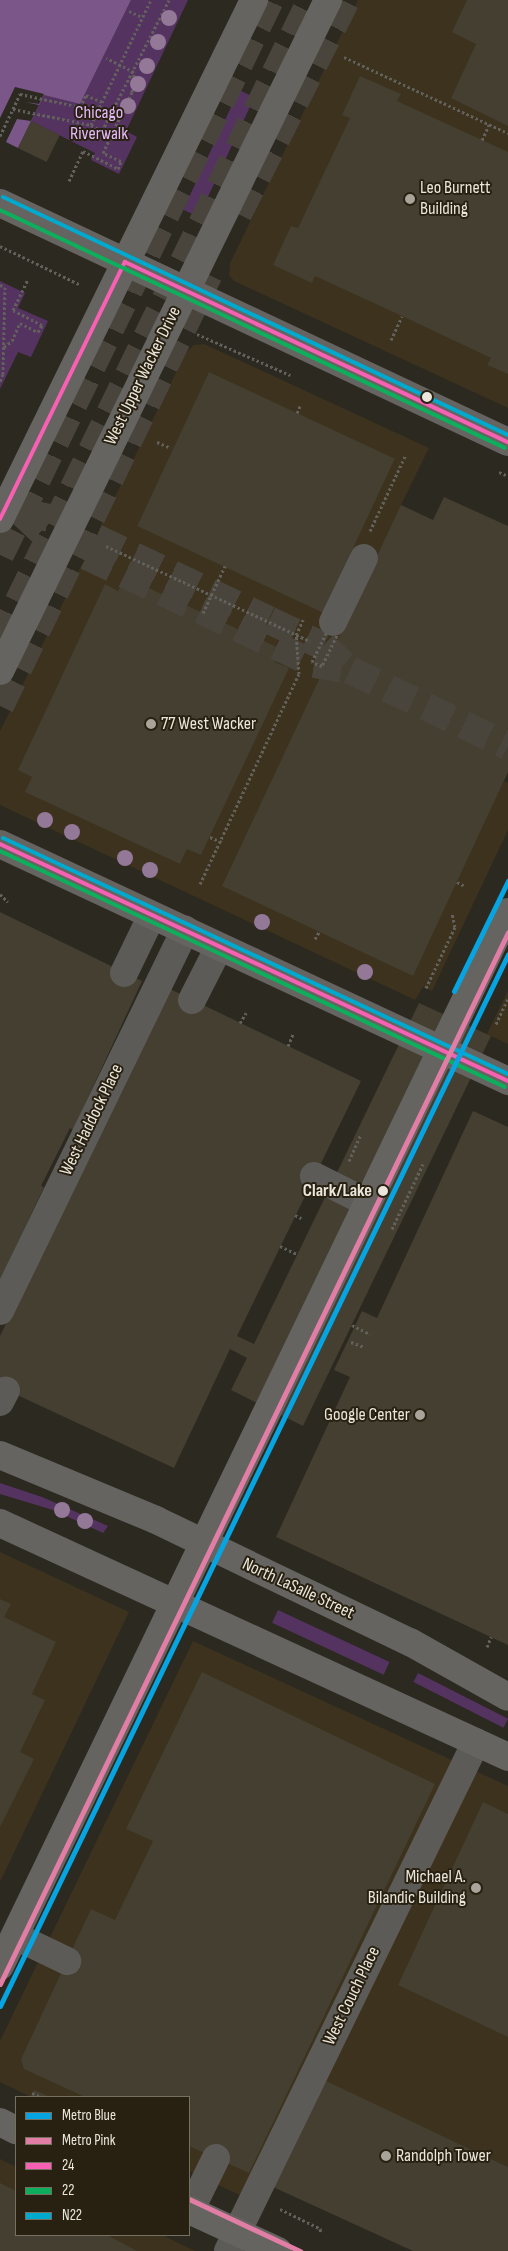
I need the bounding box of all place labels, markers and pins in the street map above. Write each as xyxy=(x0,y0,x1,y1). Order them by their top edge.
place label: Leo Burnett Building xyxy=(420,178,491,220)
marker: Leo Burnett Building xyxy=(404,193,416,205)
unlabelled marker xyxy=(422,392,432,402)
place label: 77 West Wacker xyxy=(161,713,256,735)
marker: 77 West Wacker xyxy=(145,718,157,730)
place label: Clark/Lake xyxy=(303,1180,372,1202)
marker: Clark/Lake xyxy=(376,1184,390,1198)
place label: Google Center xyxy=(324,1404,410,1426)
marker: Google Center xyxy=(414,1409,426,1421)
place label: Michael A. Bilandic Building xyxy=(368,1867,466,1910)
marker: Michael A. Bilandic Building xyxy=(470,1882,482,1894)
place label: Randolph Tower xyxy=(396,2145,491,2167)
marker: Randolph Tower xyxy=(380,2150,392,2162)

